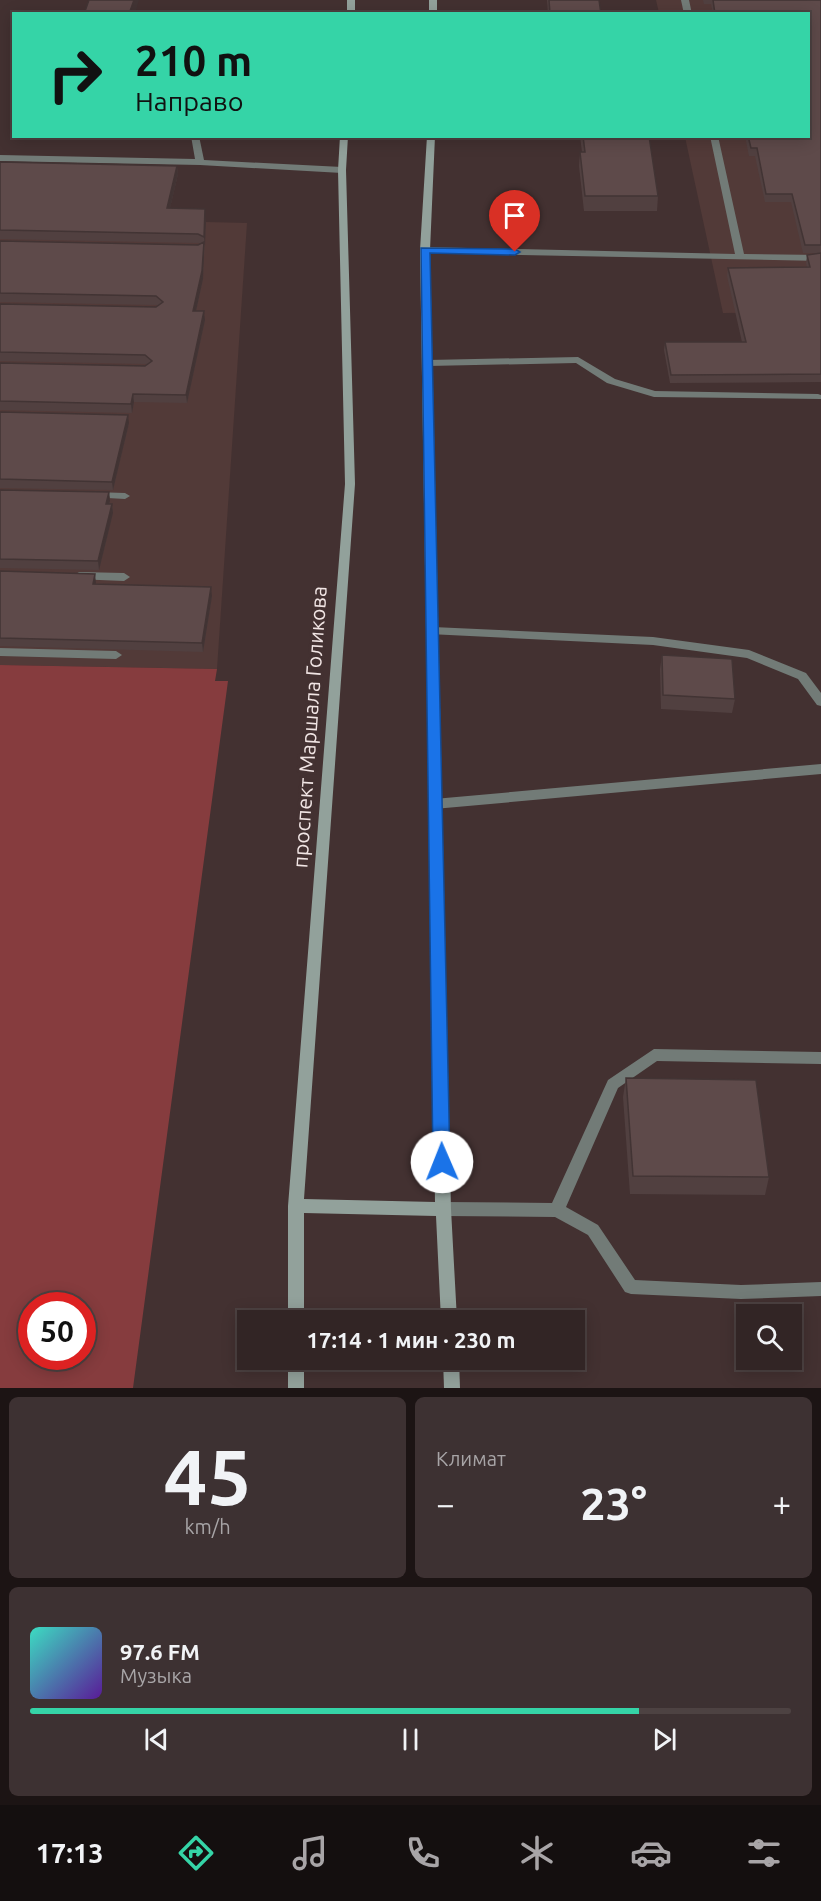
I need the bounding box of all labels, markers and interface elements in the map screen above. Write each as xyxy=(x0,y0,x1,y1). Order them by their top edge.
icon: right xyxy=(36,36,114,114)
text: 210 m xyxy=(135,37,252,84)
text: Направо xyxy=(135,86,244,116)
pin xyxy=(489,190,540,252)
icon: arrive xyxy=(498,199,531,232)
street label: проспект Маршала Голикова xyxy=(287,585,331,869)
position arrow xyxy=(410,1130,474,1194)
speed limit sign: 50 xyxy=(18,1292,96,1370)
map controls xyxy=(736,1304,802,1370)
button: search xyxy=(736,1304,802,1370)
text: 17:14 · 1 мин · 230 m xyxy=(307,1327,515,1352)
text: 45 xyxy=(164,1432,251,1520)
text: Климат xyxy=(436,1447,506,1470)
text: 23° xyxy=(580,1478,647,1529)
text: − xyxy=(436,1485,455,1522)
text: + xyxy=(772,1485,791,1522)
text: km/h xyxy=(184,1515,231,1538)
text: 97.6 FM xyxy=(120,1639,200,1664)
text: Музыка xyxy=(120,1664,192,1687)
icon: previous xyxy=(140,1723,173,1756)
icon: pause xyxy=(394,1723,427,1756)
icon: next xyxy=(648,1723,681,1756)
icon: directions xyxy=(175,1832,217,1874)
icon: music xyxy=(289,1832,331,1874)
icon: phone xyxy=(402,1832,444,1874)
icon: climate xyxy=(516,1832,558,1874)
icon: car xyxy=(630,1832,672,1874)
icon: filters xyxy=(743,1832,785,1874)
text: 17:13 xyxy=(36,1838,103,1868)

